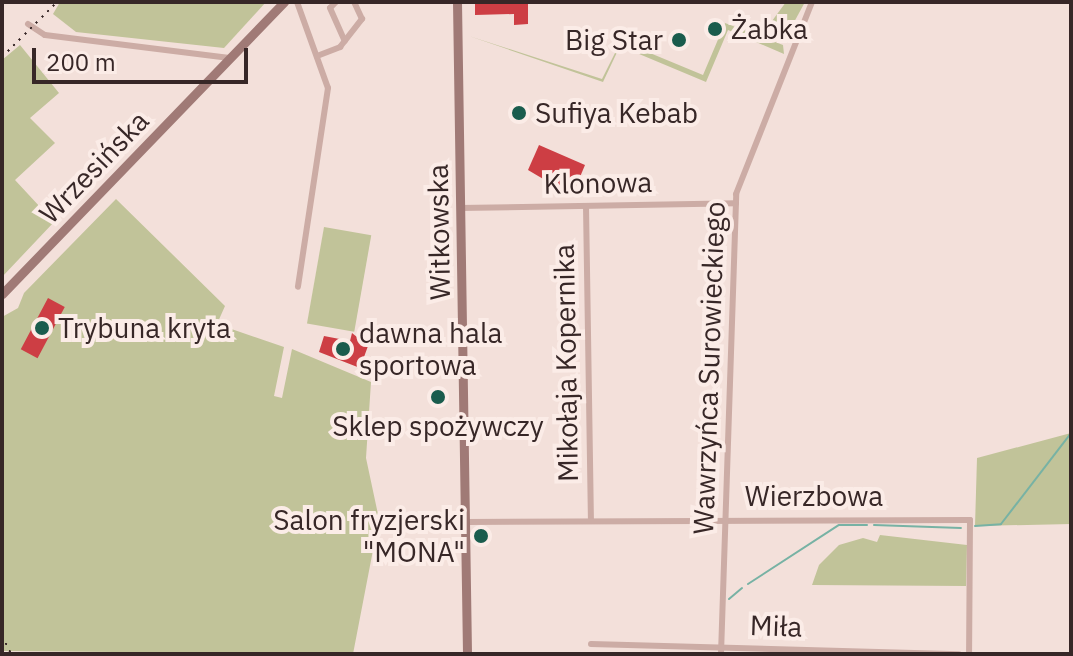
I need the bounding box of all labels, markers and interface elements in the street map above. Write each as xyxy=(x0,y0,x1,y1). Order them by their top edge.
place label: Żabka xyxy=(731,12,808,46)
marker: Żabka xyxy=(706,20,724,38)
place label: Big Star xyxy=(565,23,663,57)
marker: Big Star xyxy=(670,31,688,49)
scale bar xyxy=(36,32,252,82)
text: 200 m xyxy=(46,46,116,78)
place label: Sufiya Kebab xyxy=(535,96,698,130)
street label: Wrzesińska xyxy=(32,104,156,230)
marker: Sufiya Kebab xyxy=(510,104,528,122)
street label: Witkowska xyxy=(421,164,457,300)
street label: Klonowa xyxy=(543,165,653,201)
street label: Wawrzyńca Surowieckiego xyxy=(686,201,732,535)
street label: Mikołaja Kopernika xyxy=(547,244,585,482)
place label: Trybuna kryta xyxy=(58,311,231,345)
place label: dawna hala sportowa xyxy=(359,316,502,382)
marker: Trybuna kryta xyxy=(33,319,51,337)
marker: dawna hala sportowa xyxy=(334,340,352,358)
marker: Sklep spożywczy xyxy=(429,388,447,406)
place label: Sklep spożywczy xyxy=(332,409,544,443)
street label: Wierzbowa xyxy=(745,479,883,513)
place label: Salon fryzjerski "MONA" xyxy=(273,503,465,569)
marker: Salon fryzjerski "MONA" xyxy=(472,527,490,545)
street label: Miła xyxy=(749,608,803,644)

